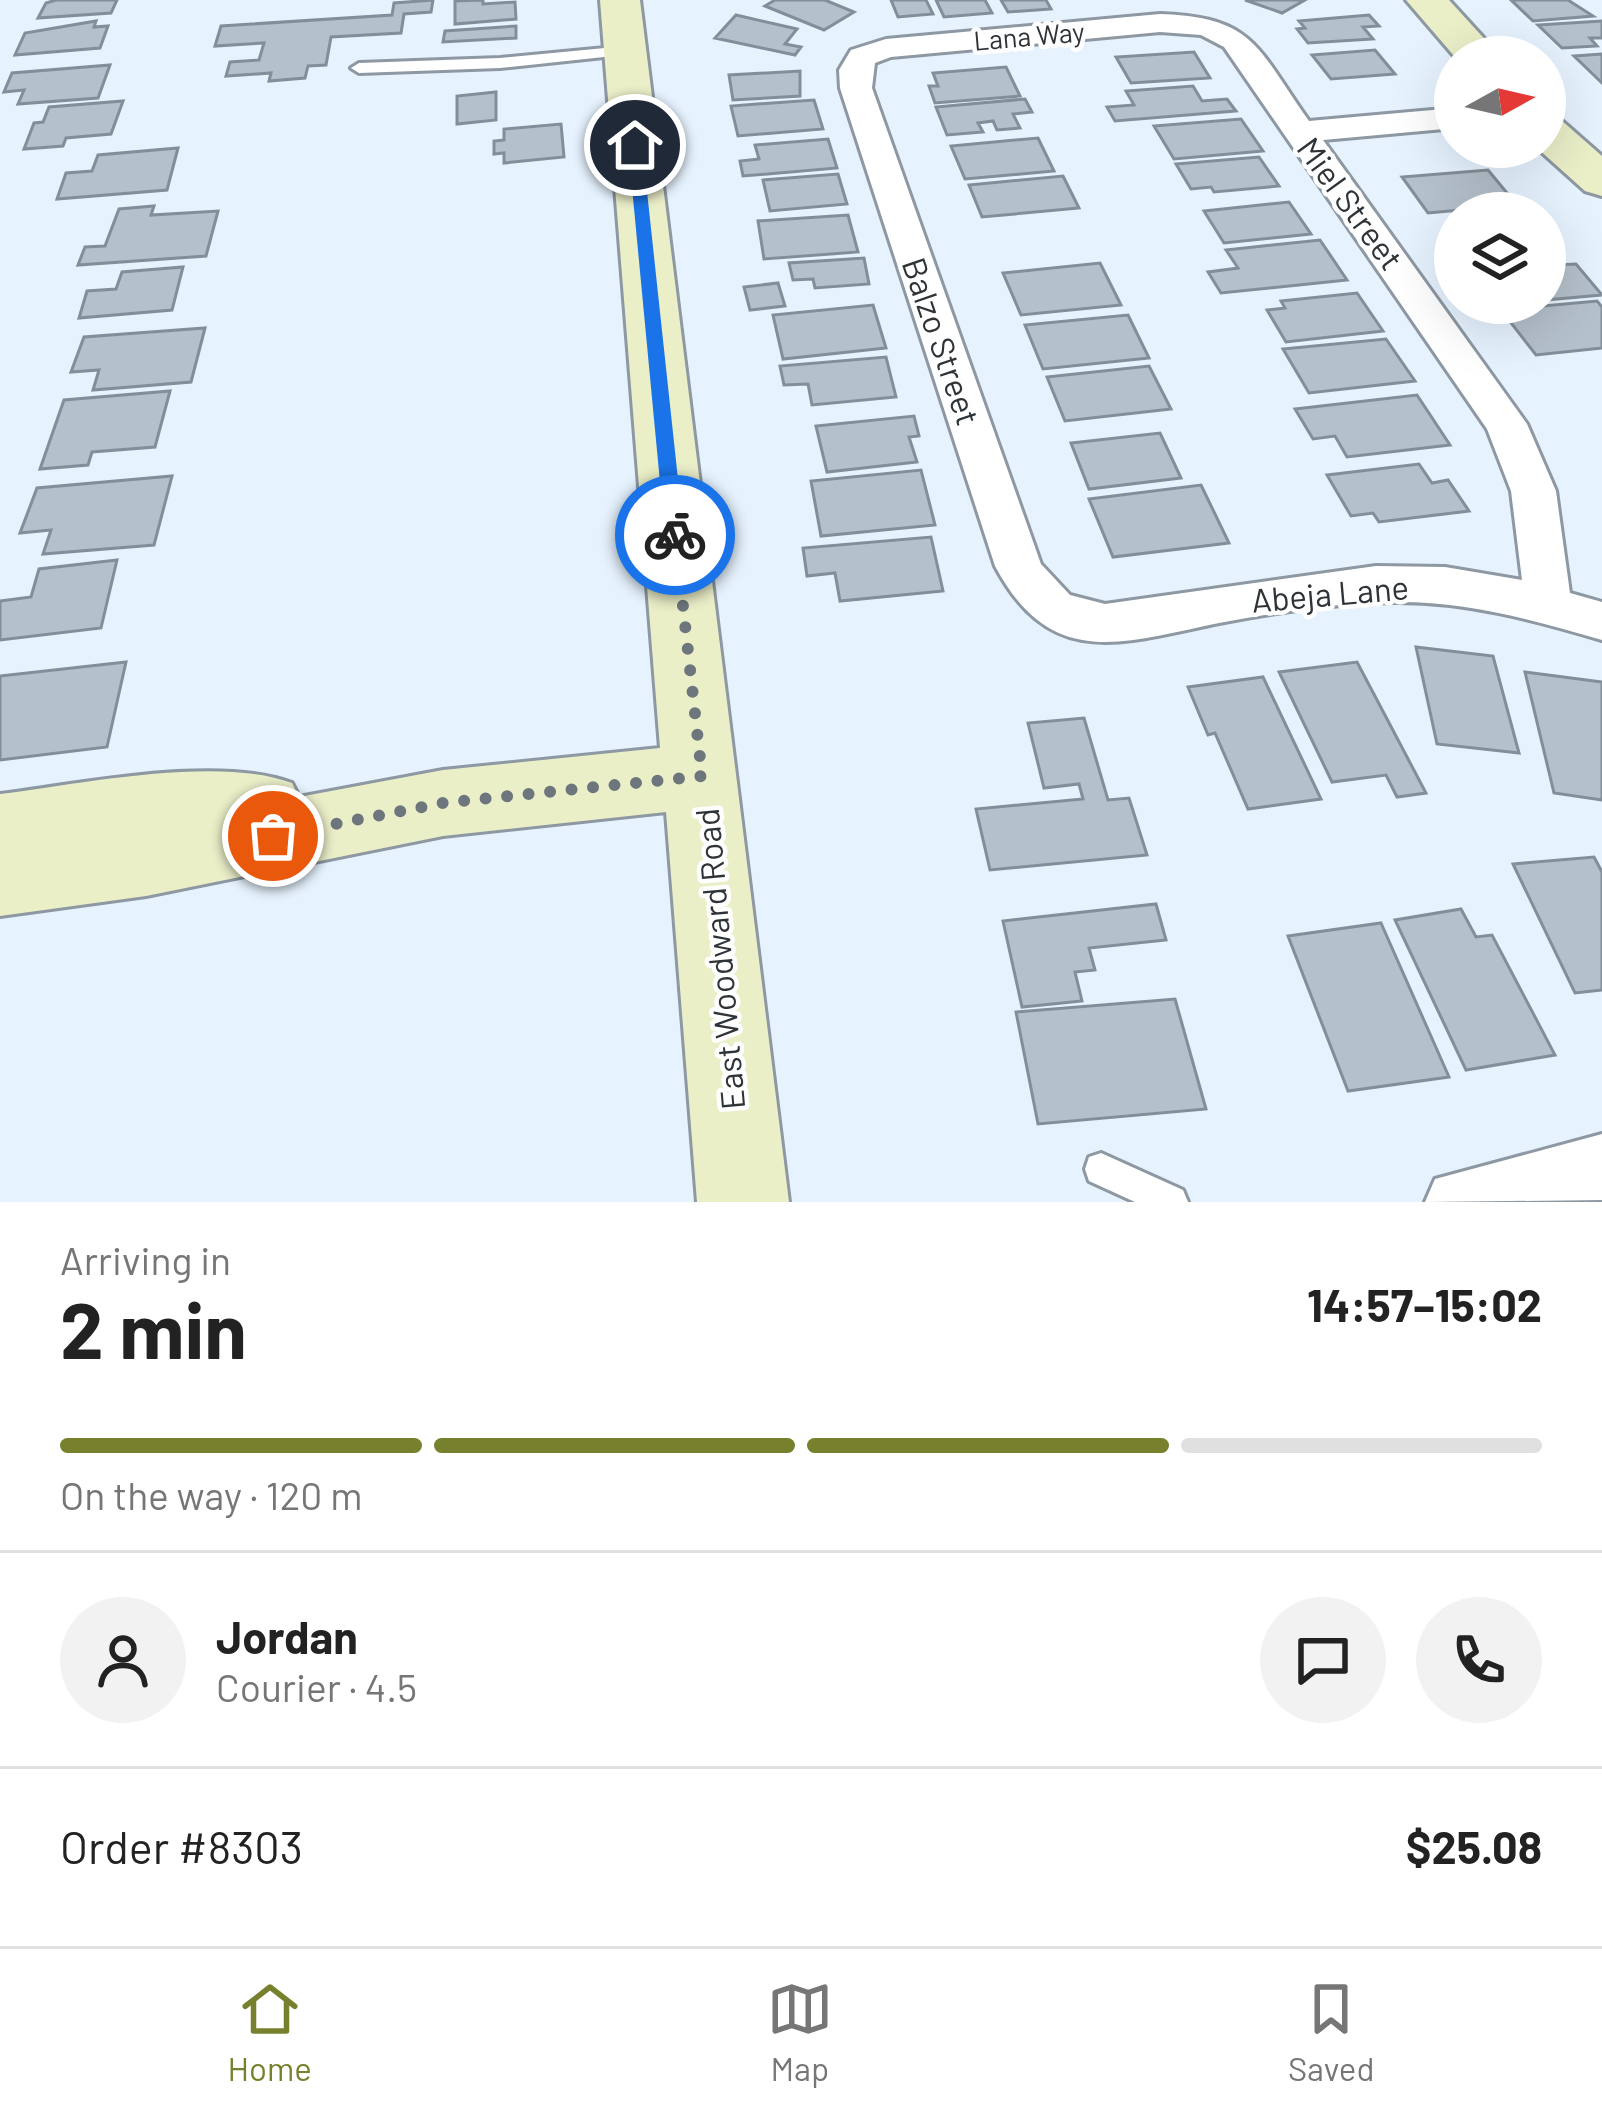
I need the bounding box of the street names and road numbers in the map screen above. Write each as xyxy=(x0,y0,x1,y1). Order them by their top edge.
street label: Lana Way xyxy=(972,14,1086,56)
street label: Miel Street xyxy=(1290,129,1412,277)
street label: Balzo Street xyxy=(895,252,989,430)
street label: Abeja Lane xyxy=(1250,566,1410,620)
street label: East Woodward Road xyxy=(686,807,752,1111)

